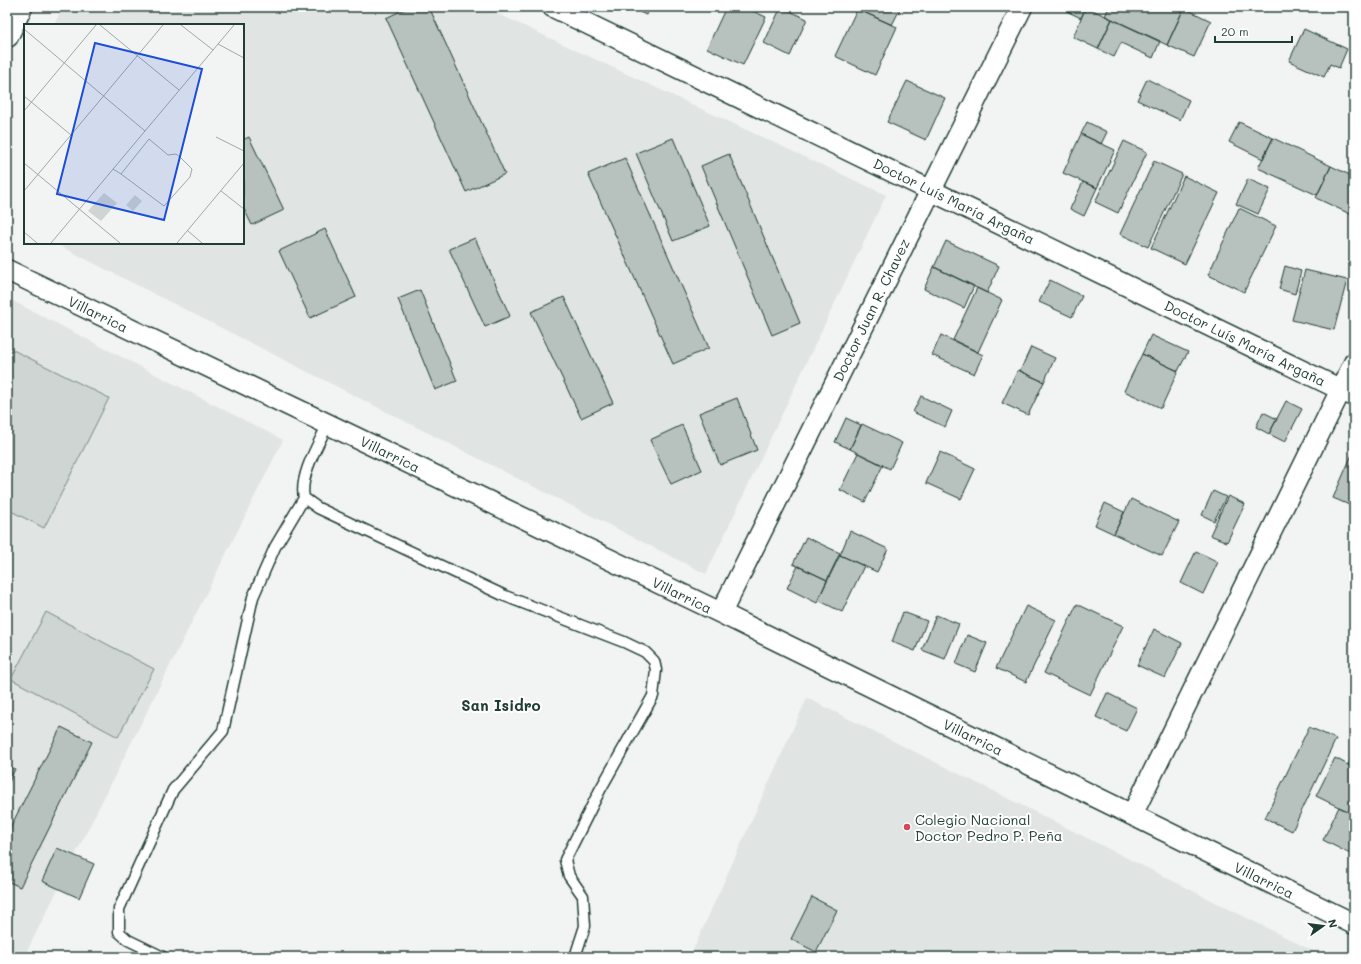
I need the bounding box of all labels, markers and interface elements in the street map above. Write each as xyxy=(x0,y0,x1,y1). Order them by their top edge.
scale bar xyxy=(1215,18,1292,44)
text: 20 m xyxy=(1221,23,1249,39)
inset map xyxy=(24,24,244,244)
street label: Doctor Luís María Argaña xyxy=(870,154,1038,248)
street label: Doctor Juan R. Chavez xyxy=(828,235,914,384)
street label: Villarrica xyxy=(65,291,131,337)
street label: Doctor Luís María Argaña xyxy=(1161,296,1329,390)
street label: Villarrica xyxy=(357,431,423,477)
street label: Villarrica xyxy=(649,572,715,618)
district label: San Isidro xyxy=(461,695,541,715)
street label: Villarrica xyxy=(940,714,1006,760)
place label: Colegio Nacional Doctor Pedro P. Peña xyxy=(915,810,1063,845)
marker: Colegio Nacional Doctor Pedro P. Peña xyxy=(902,822,912,832)
street label: Villarrica xyxy=(1231,857,1297,903)
north arrow xyxy=(1303,906,1343,946)
text: N xyxy=(1325,918,1341,929)

